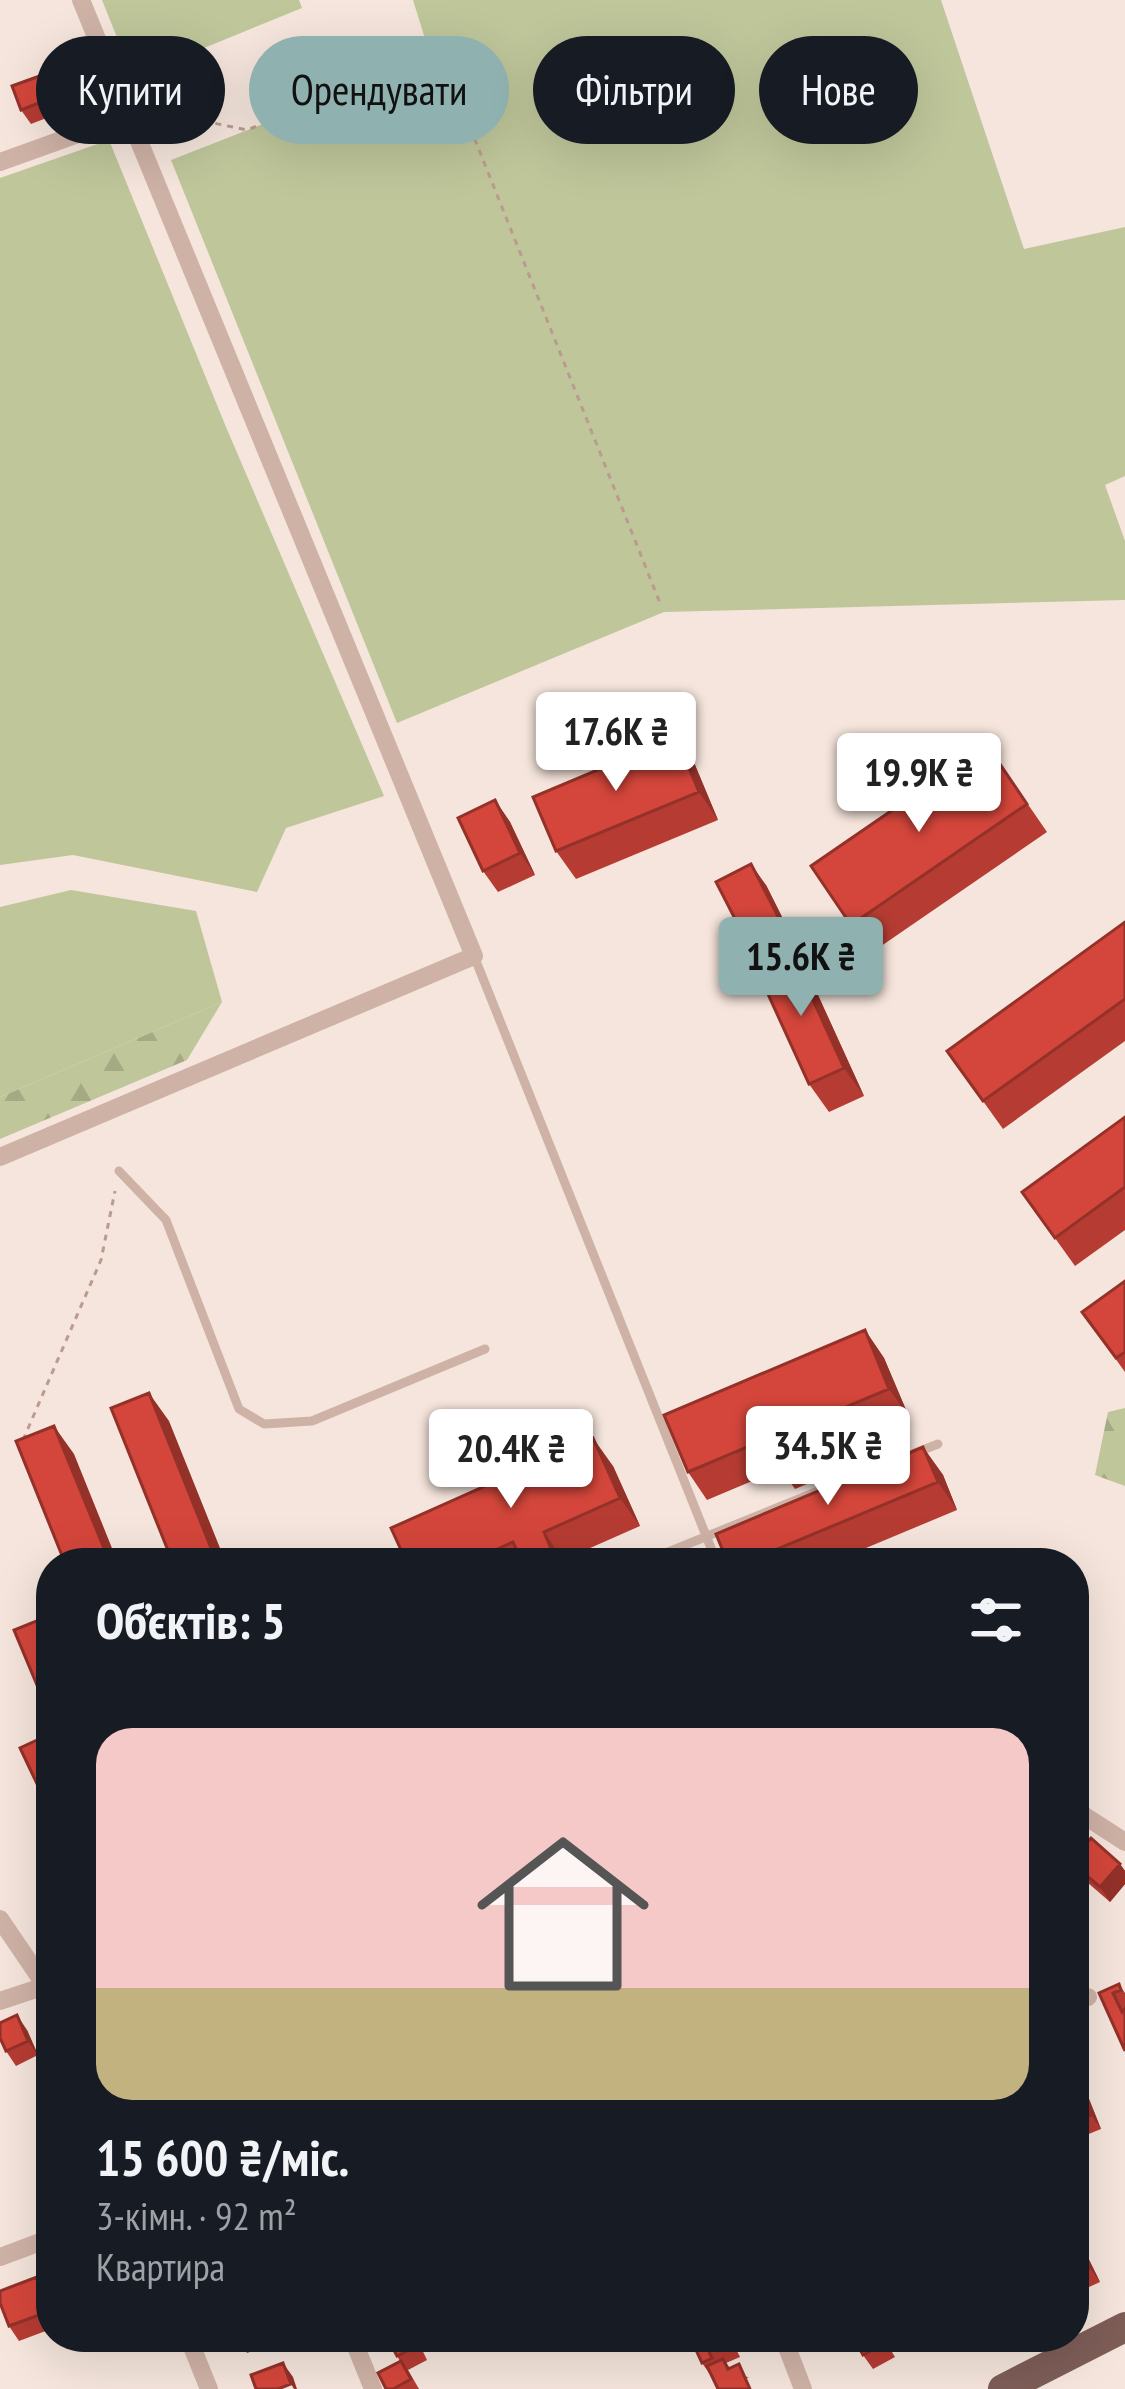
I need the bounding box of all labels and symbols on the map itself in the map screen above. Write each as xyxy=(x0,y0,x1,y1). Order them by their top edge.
pin: 17.6K ₴ xyxy=(505,692,727,794)
pin: 19.9K ₴ xyxy=(808,733,1030,835)
pin: 15.6K ₴ xyxy=(690,917,912,1019)
pin: 34.5K ₴ xyxy=(717,1406,939,1508)
pin: 20.4K ₴ xyxy=(400,1409,622,1511)

